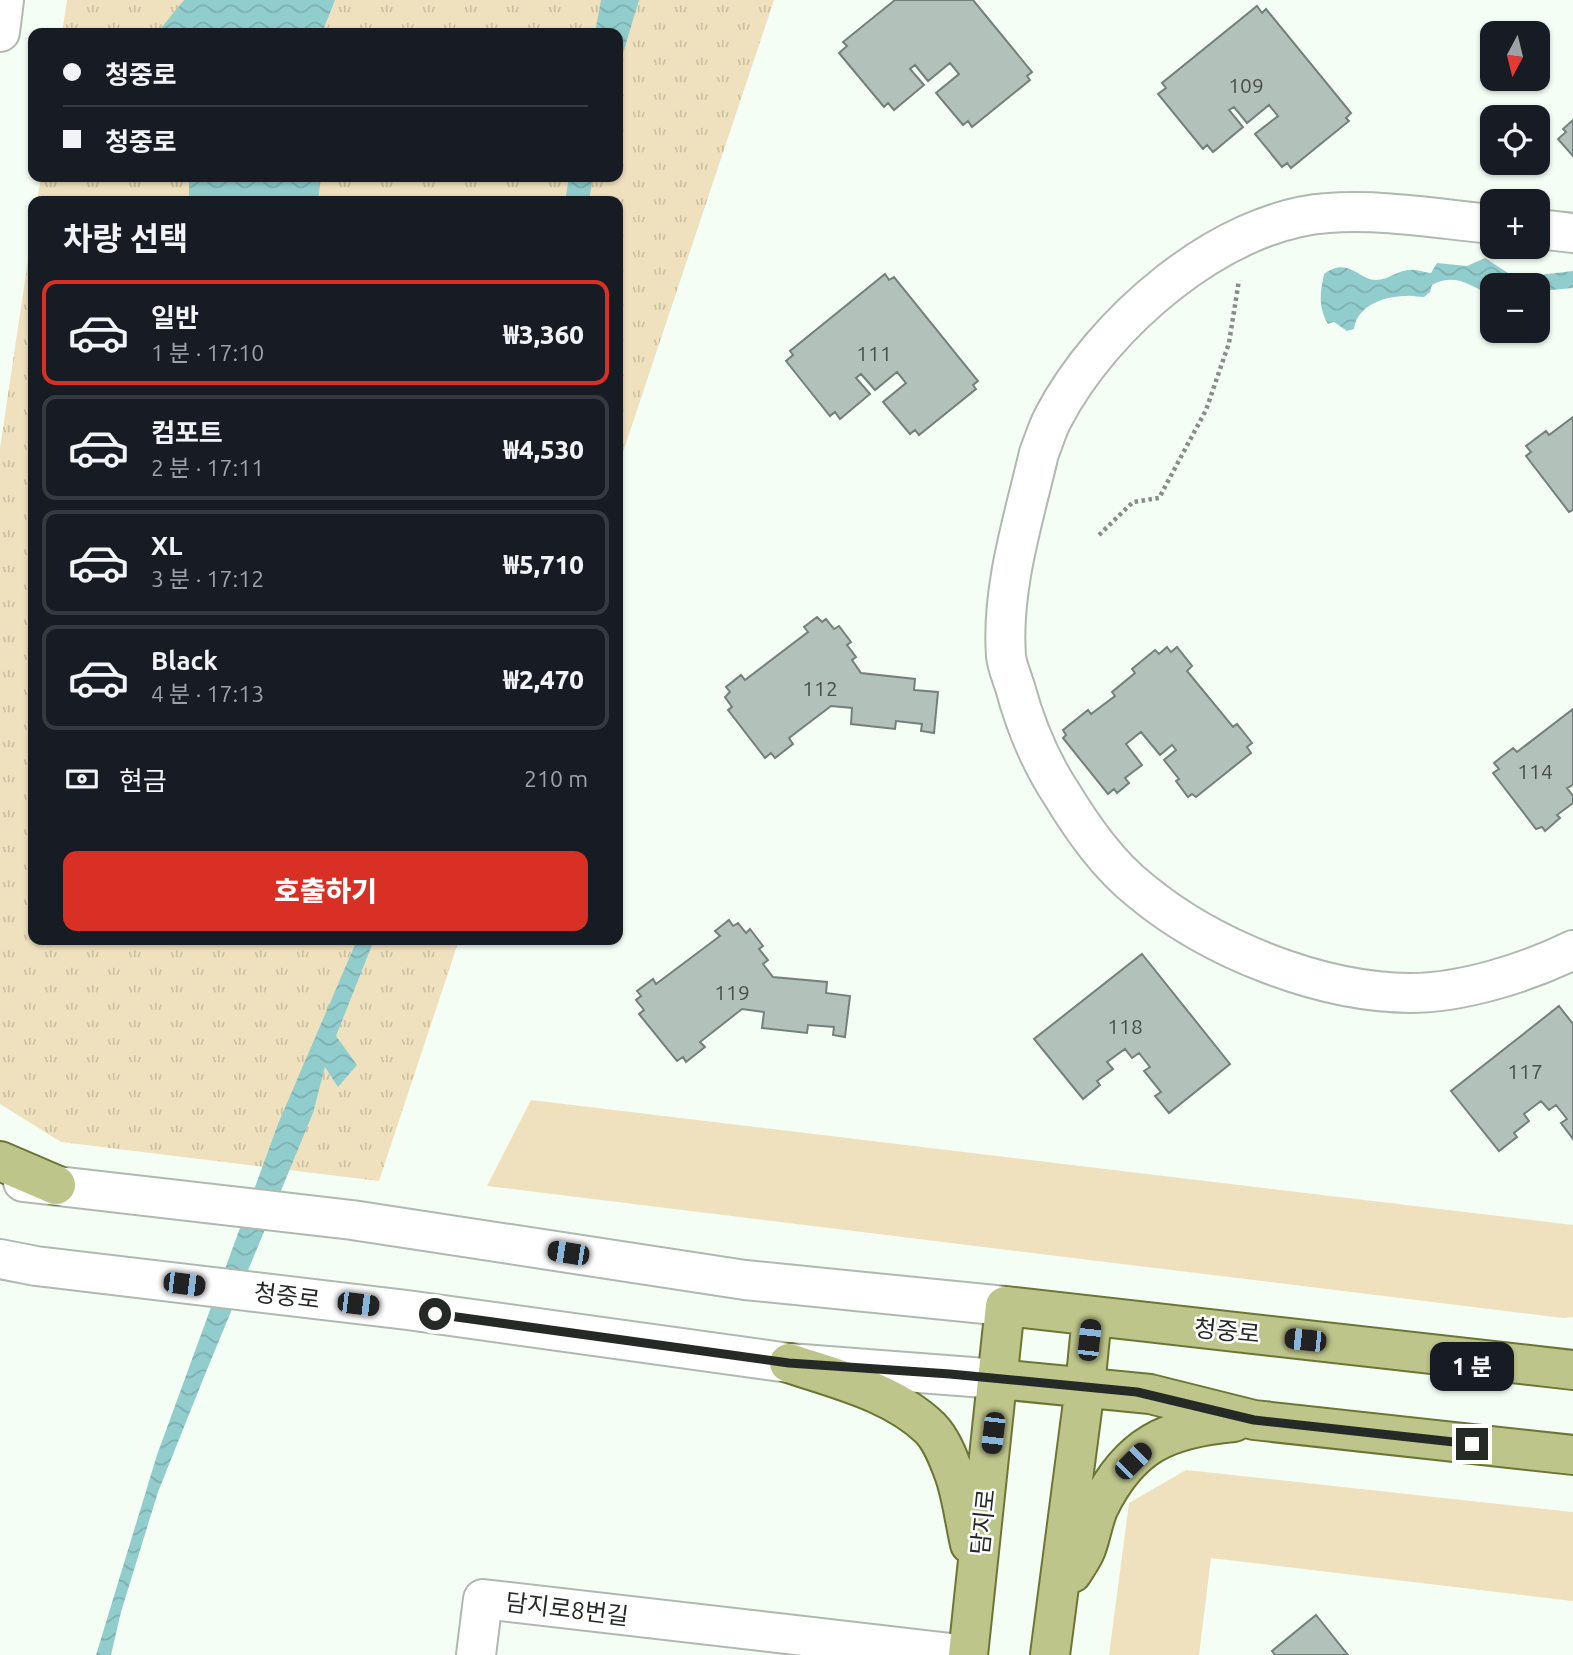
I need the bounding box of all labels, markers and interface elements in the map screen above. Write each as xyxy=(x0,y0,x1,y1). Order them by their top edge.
north arrow xyxy=(1480,21,1550,91)
map controls xyxy=(1480,21,1550,343)
text: 청중로 xyxy=(105,60,177,89)
house number: 109 xyxy=(1228,73,1264,97)
button: locate xyxy=(1480,105,1550,175)
text: 청중로 xyxy=(105,127,177,156)
button: + xyxy=(1480,189,1550,259)
text: 차량 선택 xyxy=(63,220,188,256)
button: − xyxy=(1480,273,1550,343)
icon: car xyxy=(67,301,130,364)
text: 일반 xyxy=(151,303,199,332)
text: ₩3,360 xyxy=(503,320,584,349)
text: 1 분 · 17:10 xyxy=(151,340,264,365)
house number: 111 xyxy=(856,341,892,365)
icon: car xyxy=(67,416,130,479)
text: 컴포트 xyxy=(151,418,223,447)
text: ₩4,530 xyxy=(503,435,584,464)
text: 2 분 · 17:11 xyxy=(151,455,264,480)
icon: car xyxy=(67,531,130,594)
text: XL xyxy=(151,531,182,560)
text: ₩5,710 xyxy=(503,550,584,579)
text: 3 분 · 17:12 xyxy=(151,566,264,591)
icon: car xyxy=(67,646,130,709)
text: Black xyxy=(151,646,218,675)
text: ₩2,470 xyxy=(503,665,584,694)
house number: 112 xyxy=(802,676,838,700)
text: 4 분 · 17:13 xyxy=(151,681,264,706)
house number: 114 xyxy=(1517,759,1553,783)
icon: cash xyxy=(63,760,101,798)
text: 현금 xyxy=(119,766,167,795)
text: 210 m xyxy=(524,766,588,791)
button: 호출하기 xyxy=(63,851,588,931)
house number: 119 xyxy=(714,980,750,1004)
house number: 118 xyxy=(1107,1014,1143,1038)
house number: 117 xyxy=(1507,1059,1543,1083)
car xyxy=(546,1239,591,1267)
car xyxy=(162,1271,207,1297)
street label: 청중로 xyxy=(252,1279,322,1313)
car xyxy=(336,1291,381,1317)
route start xyxy=(419,1298,451,1330)
street label: 청중로 xyxy=(1193,1314,1261,1348)
car xyxy=(1077,1318,1102,1362)
car xyxy=(1284,1327,1327,1353)
callout: 1 분 xyxy=(1430,1342,1514,1392)
text: 1 분 xyxy=(1452,1354,1492,1379)
car xyxy=(981,1411,1006,1455)
route end xyxy=(1456,1428,1488,1460)
car xyxy=(1111,1439,1156,1483)
street label: 담지로 xyxy=(966,1488,1000,1556)
street label: 담지로8번길 xyxy=(504,1588,630,1630)

